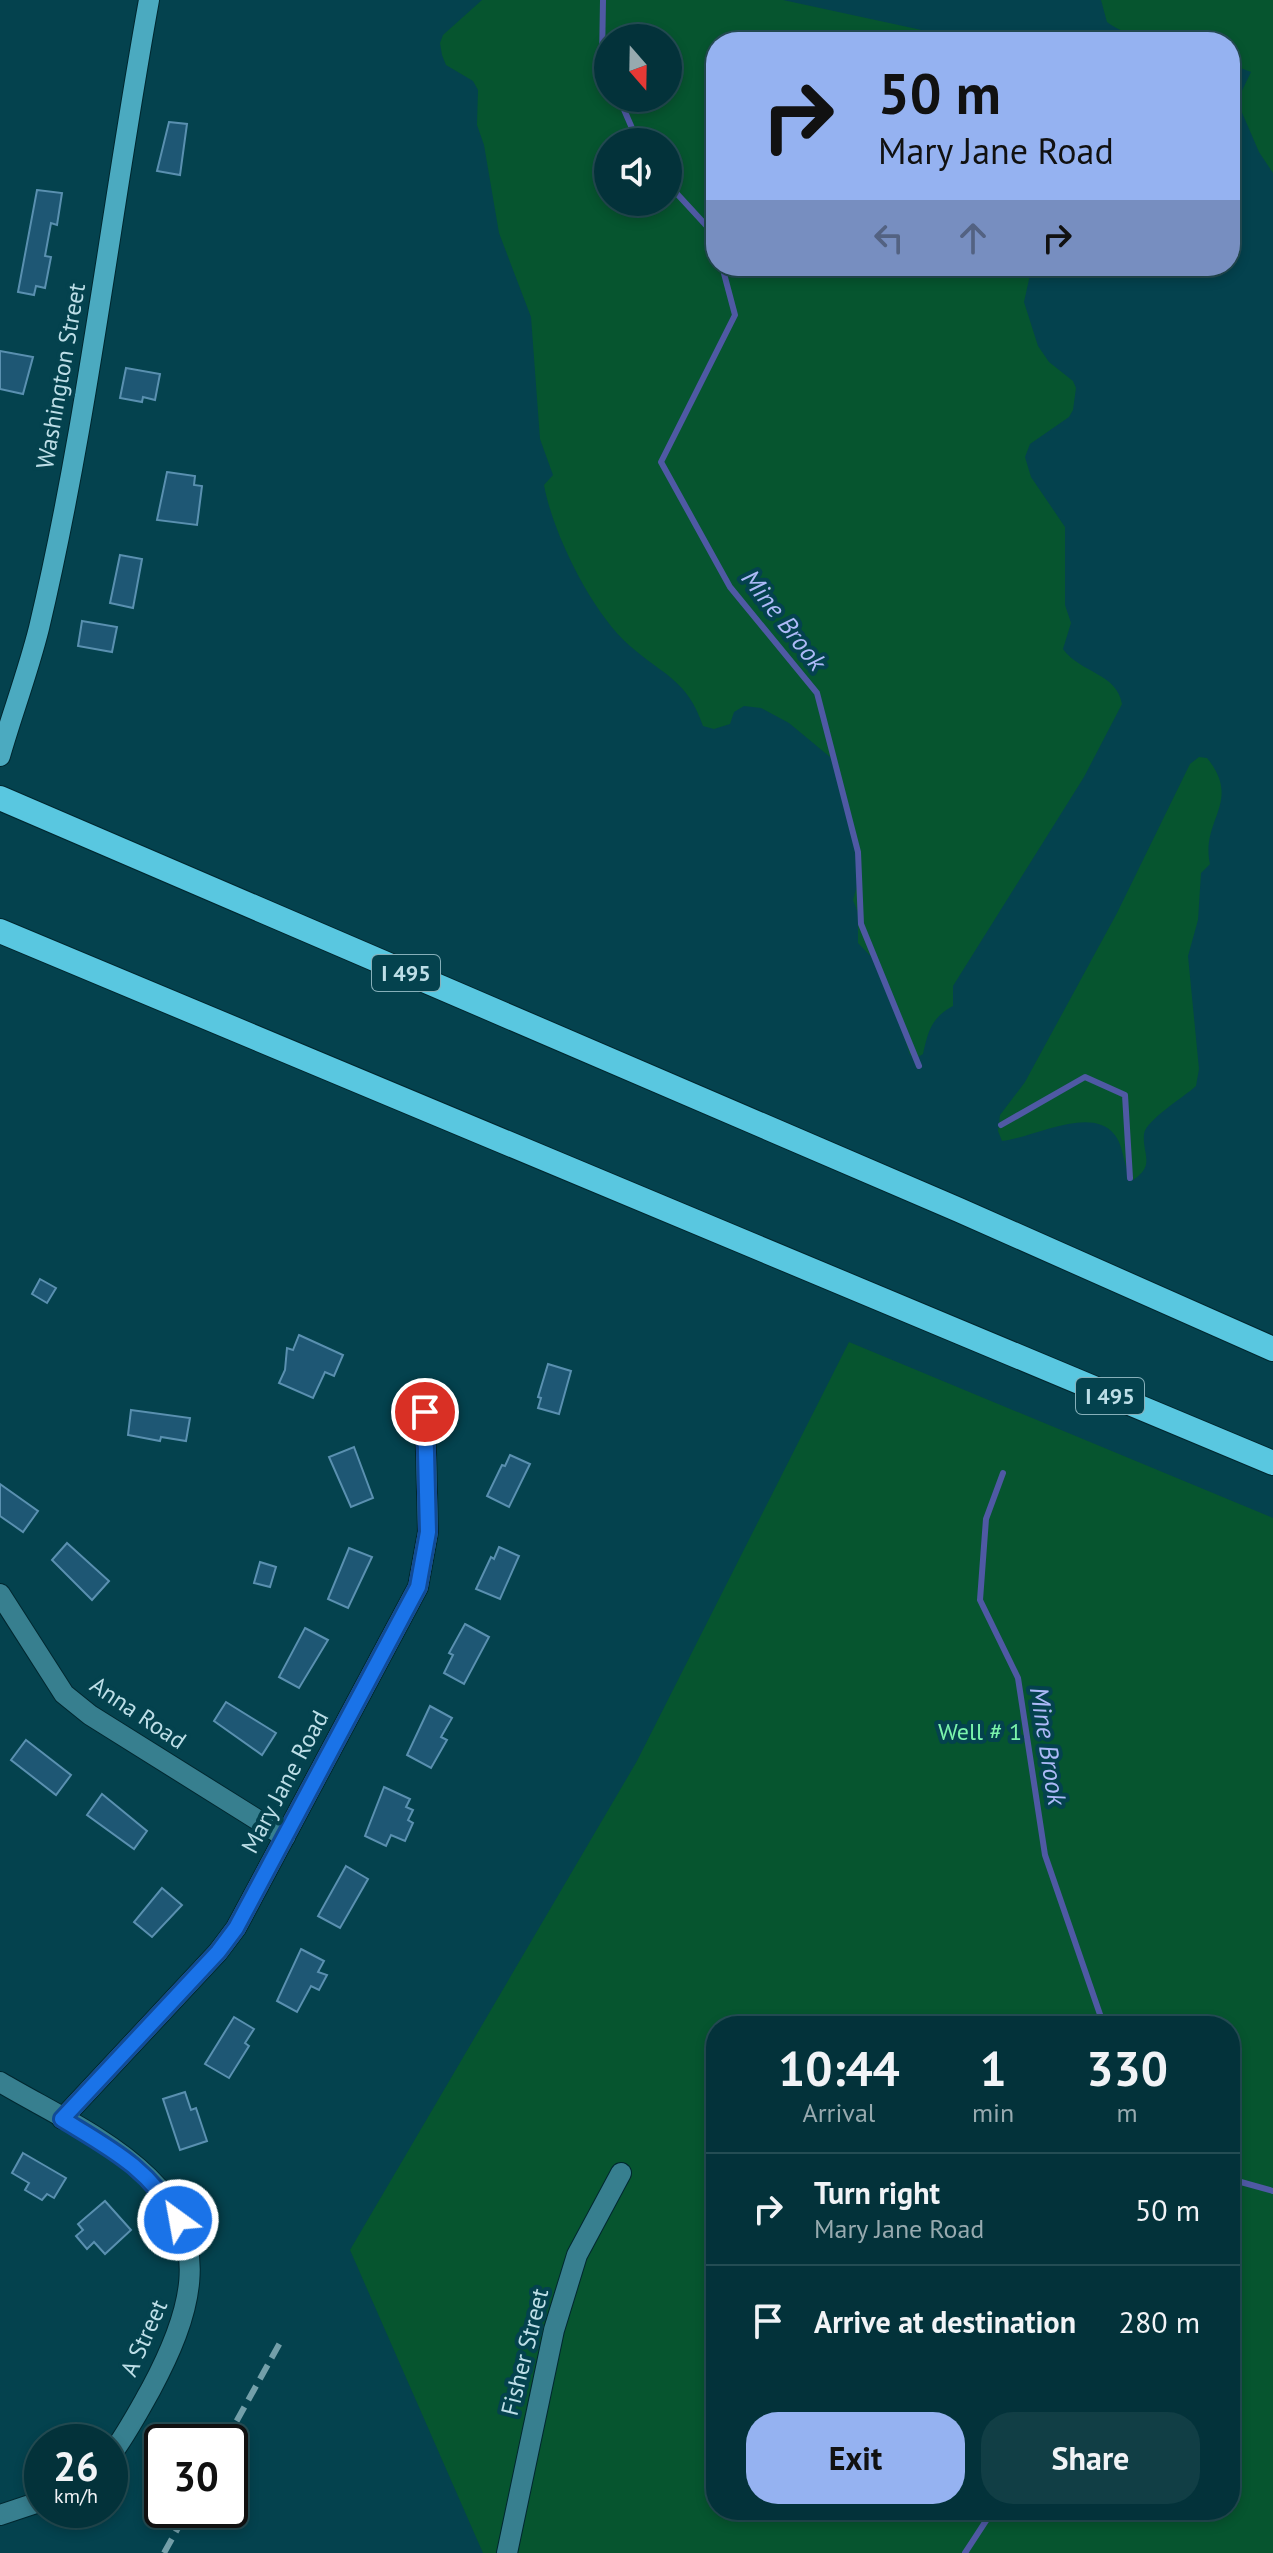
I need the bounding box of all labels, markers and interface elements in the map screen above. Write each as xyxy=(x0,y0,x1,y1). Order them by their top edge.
north arrow xyxy=(594,24,682,112)
map controls xyxy=(594,24,682,216)
text: 50 m xyxy=(878,57,1001,129)
icon: right xyxy=(746,64,850,168)
text: Mary Jane Road xyxy=(878,127,1114,174)
button: sound xyxy=(594,128,682,216)
icon: left xyxy=(867,216,911,260)
icon: ahead xyxy=(951,216,995,260)
icon: right xyxy=(1035,216,1079,260)
street label: Washington Street xyxy=(29,281,92,471)
water label: Mine Brook xyxy=(735,562,835,678)
road number: I 495 xyxy=(372,955,440,991)
pin xyxy=(391,1378,459,1446)
road number: I 495 xyxy=(1076,1378,1144,1414)
icon: arrive xyxy=(403,1390,447,1434)
street label: Anna Road xyxy=(84,1669,192,1756)
water label: Mine Brook xyxy=(1023,1684,1074,1809)
street label: Mary Jane Road xyxy=(234,1705,335,1858)
park label: Well # 1 xyxy=(938,1716,1022,1747)
text: 10:44 xyxy=(778,2037,900,2099)
text: 1 xyxy=(979,2037,1007,2099)
text: 330 xyxy=(1086,2037,1168,2099)
text: Arrival xyxy=(803,2096,875,2129)
text: min xyxy=(972,2096,1014,2129)
text: m xyxy=(1117,2096,1138,2129)
text: Turn right xyxy=(814,2173,940,2212)
position arrow xyxy=(136,2178,220,2262)
icon: right xyxy=(746,2187,790,2231)
text: 50 m xyxy=(1135,2190,1200,2229)
text: Mary Jane Road xyxy=(814,2212,984,2245)
street label: Fisher Street xyxy=(494,2285,555,2419)
street label: A Street xyxy=(113,2295,174,2381)
icon: arrive xyxy=(746,2299,790,2343)
text: Arrive at destination xyxy=(814,2302,1076,2341)
text: 280 m xyxy=(1119,2302,1200,2341)
button: Exit xyxy=(746,2412,965,2504)
button: Share xyxy=(981,2412,1200,2504)
speed limit sign: 30 xyxy=(144,2424,248,2528)
text: 26 xyxy=(53,2440,99,2492)
text: km/h xyxy=(54,2483,98,2509)

